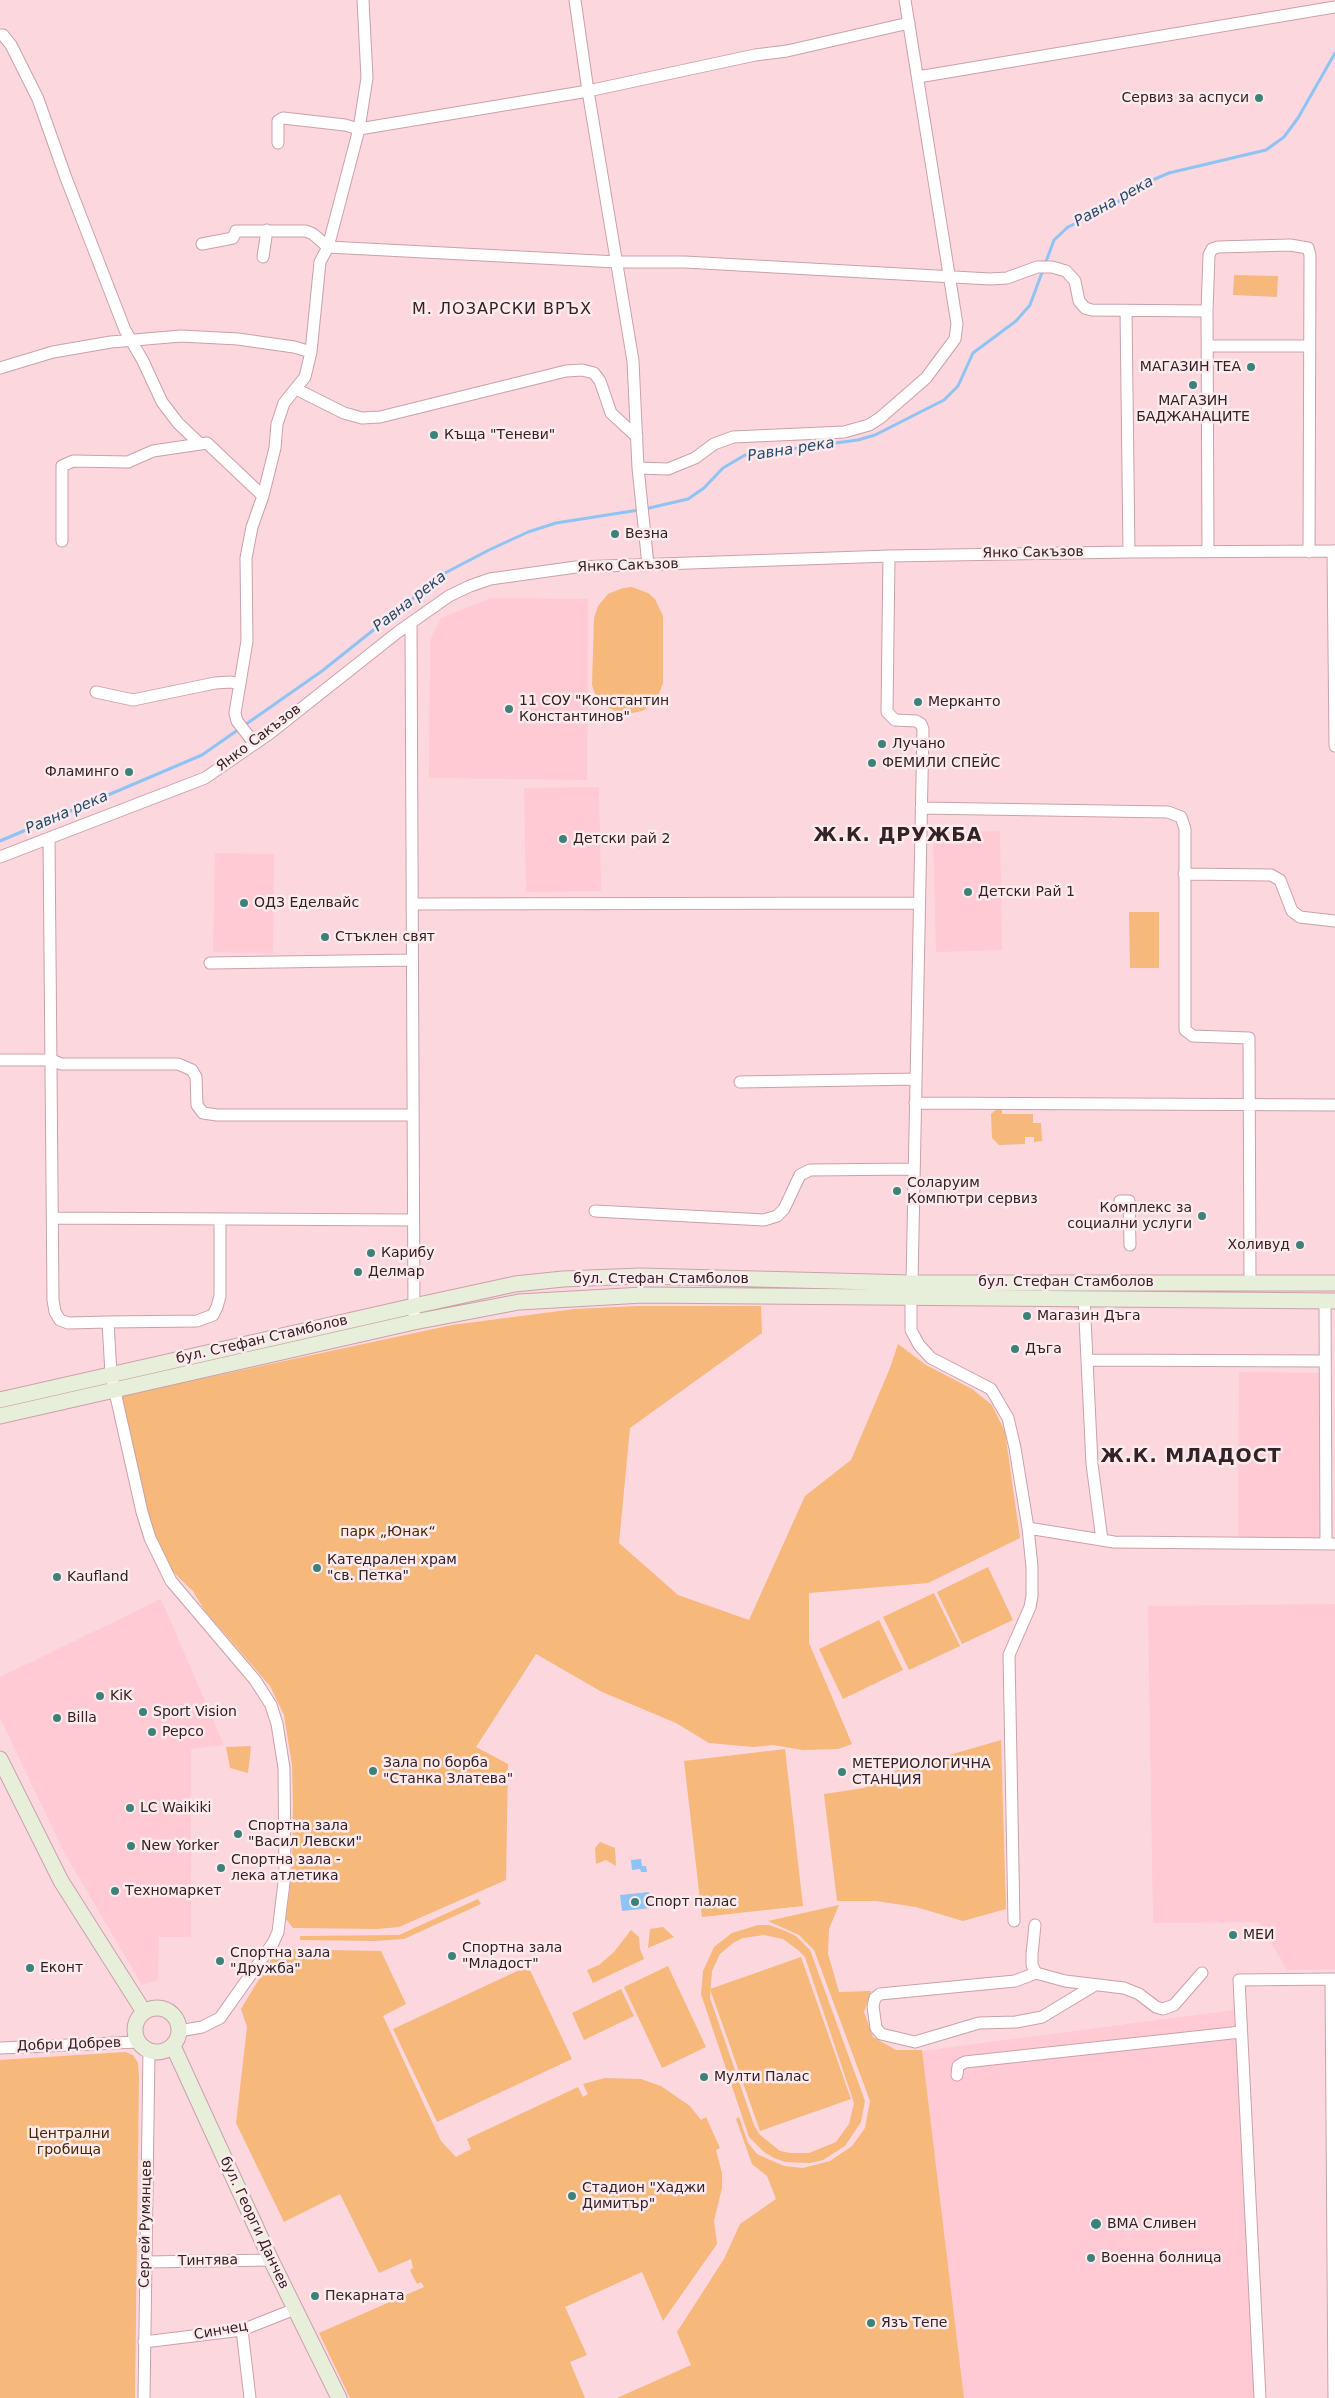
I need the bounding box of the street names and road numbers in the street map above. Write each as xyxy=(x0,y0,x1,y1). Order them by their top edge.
street label: Янко Сакъзов xyxy=(982,544,1084,562)
street label: Янко Сакъзов xyxy=(577,556,679,576)
street label: Янко Сакъзов xyxy=(213,701,305,775)
street label: бул. Стефан Стамболов xyxy=(573,1271,749,1287)
street label: бул. Стефан Стамболов xyxy=(978,1274,1154,1290)
street label: бул. Стефан Стамболов xyxy=(175,1312,349,1368)
street label: Добри Добрев xyxy=(17,2035,121,2055)
street label: бул. Георги Данчев xyxy=(216,2154,292,2292)
street label: Сергей Румянцев xyxy=(136,2160,156,2288)
street label: Тинтява xyxy=(178,2252,238,2270)
street label: Синчец xyxy=(193,2318,249,2344)

